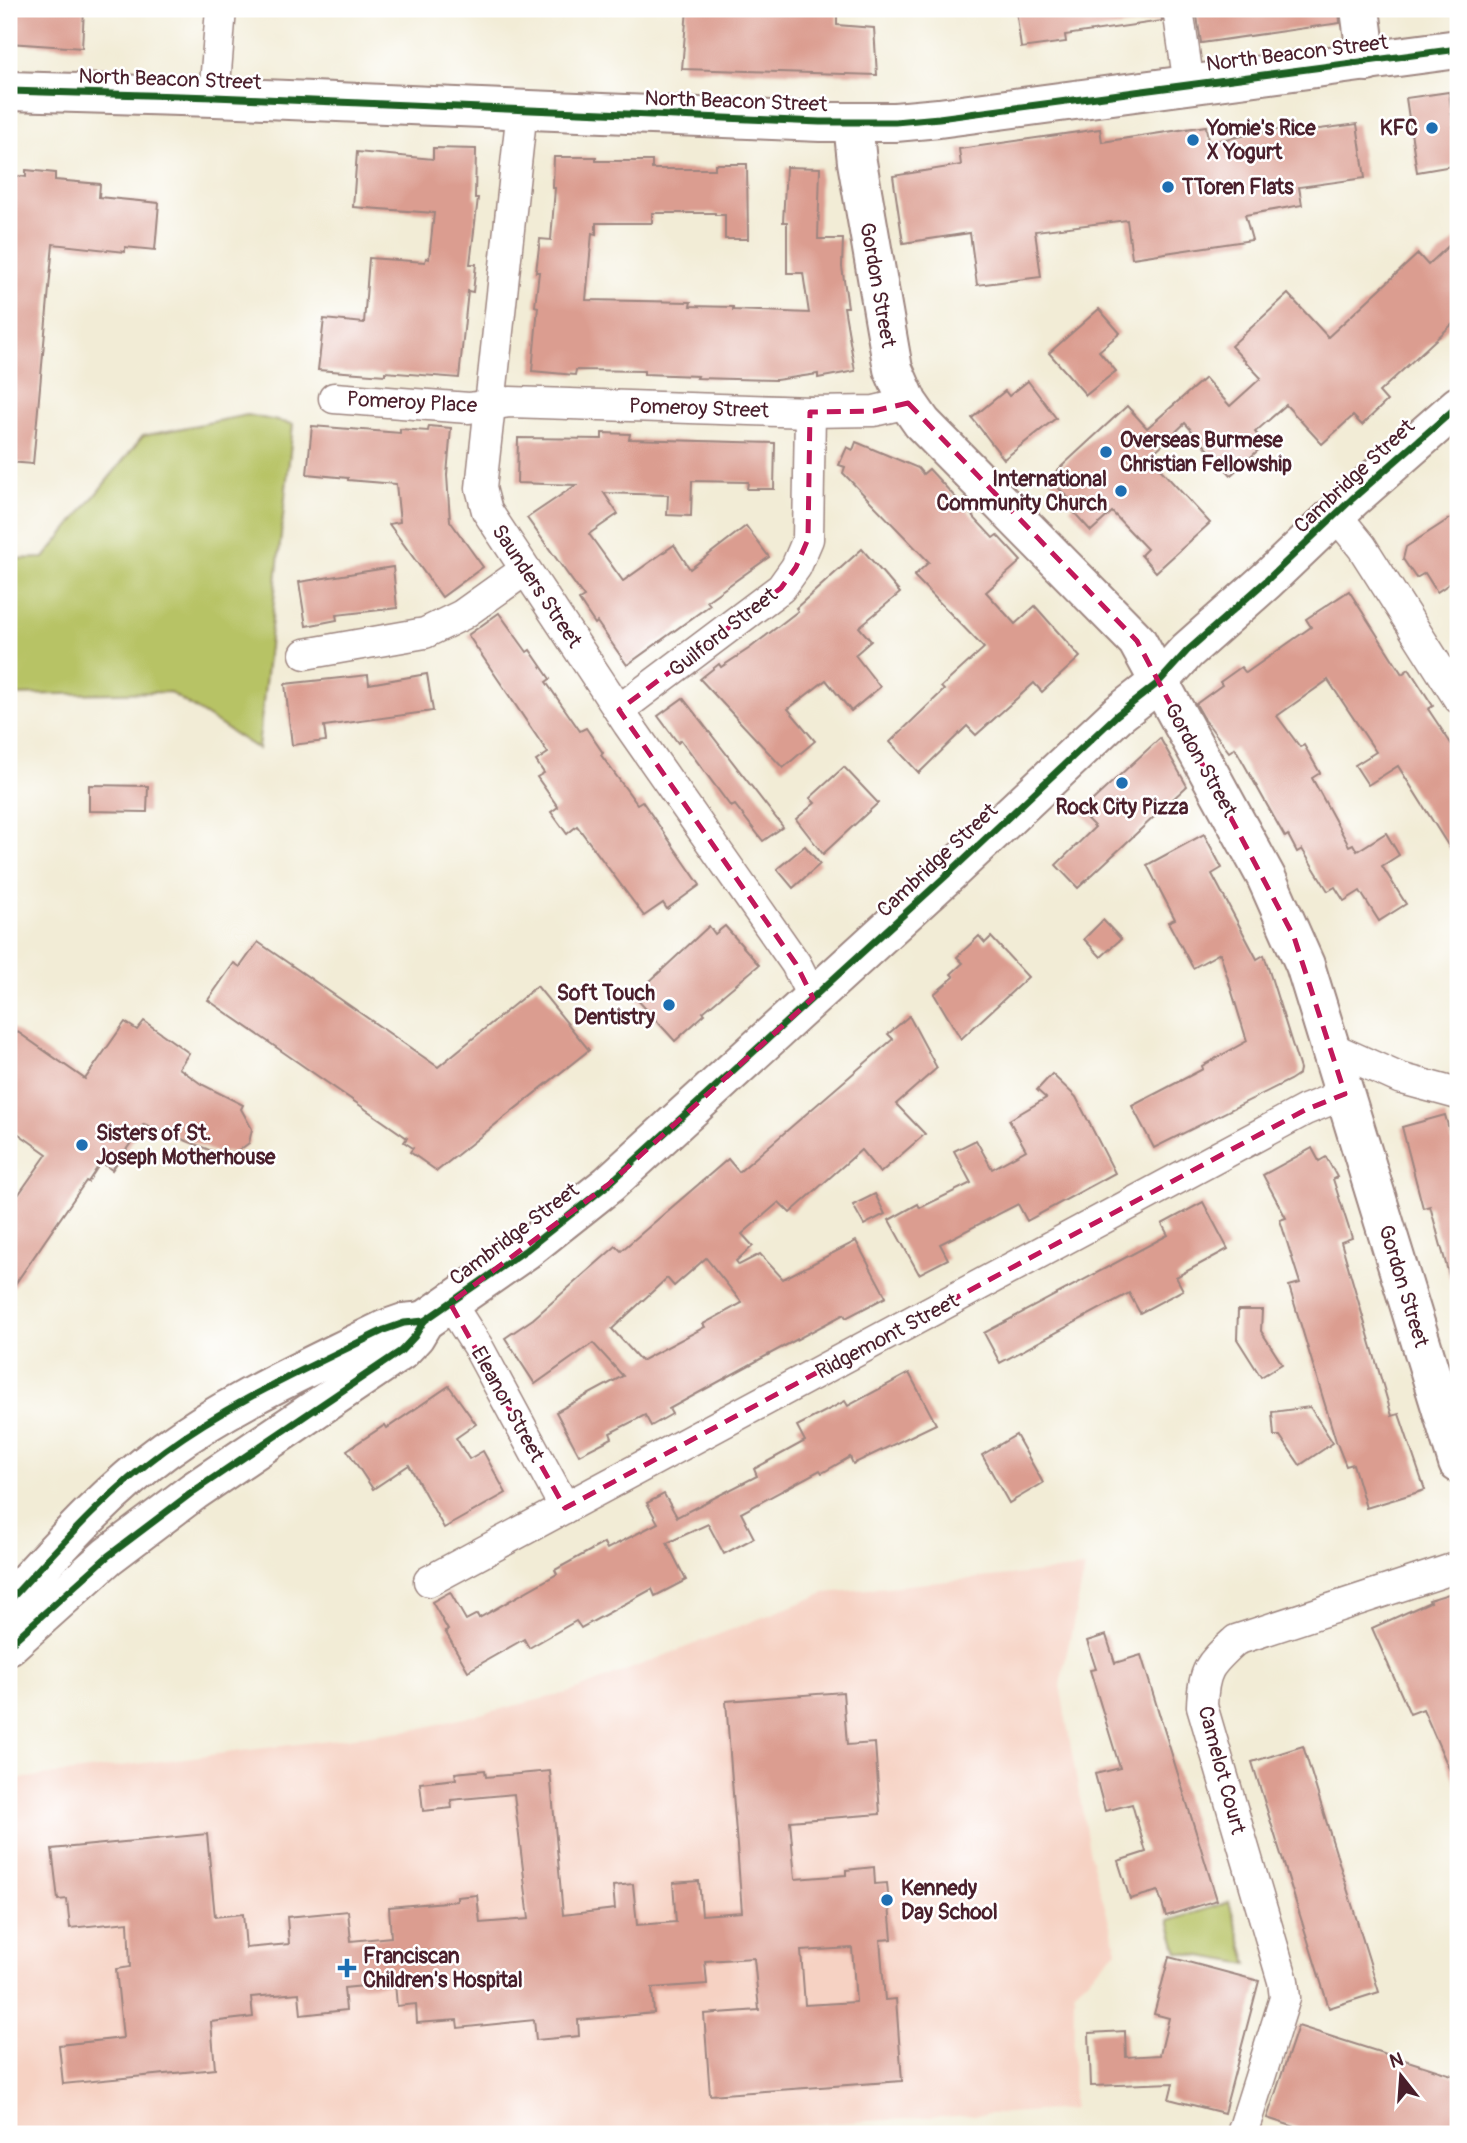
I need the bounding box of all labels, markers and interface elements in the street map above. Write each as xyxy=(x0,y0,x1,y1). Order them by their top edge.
street label: North Beacon Street xyxy=(1205,29,1390,78)
street label: North Beacon Street xyxy=(78,63,262,96)
street label: North Beacon Street xyxy=(644,85,828,118)
place label: Yomie's Rice X Yogurt xyxy=(1206,115,1316,166)
place label: KFC xyxy=(1380,115,1418,142)
marker: KFC xyxy=(1424,120,1440,136)
marker: Yomie's Rice X Yogurt xyxy=(1185,132,1201,148)
place label: TToren Flats xyxy=(1181,174,1294,201)
marker: TToren Flats xyxy=(1160,179,1176,195)
street label: Gordon Street xyxy=(853,220,902,350)
street label: Pomeroy Place xyxy=(346,386,478,419)
street label: Pomeroy Street xyxy=(629,393,770,424)
street label: Cambridge Street xyxy=(1288,413,1421,539)
place label: Overseas Burmese Christian Fellowship xyxy=(1120,427,1292,478)
marker: Overseas Burmese Christian Fellowship xyxy=(1098,444,1114,460)
place label: International Community Church xyxy=(937,466,1107,517)
marker: International Community Church xyxy=(1113,483,1129,499)
street label: Saunders Street xyxy=(485,519,588,654)
street label: Guilford Street xyxy=(664,581,784,683)
street label: Gordon Street xyxy=(1158,698,1243,823)
marker: Rock City Pizza xyxy=(1114,775,1130,791)
place label: Rock City Pizza xyxy=(1055,794,1189,821)
street label: Cambridge Street xyxy=(871,797,1004,923)
place label: Soft Touch Dentistry xyxy=(557,980,655,1031)
marker: Soft Touch Dentistry xyxy=(661,997,677,1013)
place label: Sisters of St. Joseph Motherhouse xyxy=(96,1120,276,1171)
marker: Sisters of St. Joseph Motherhouse xyxy=(74,1137,90,1153)
street label: Cambridge Street xyxy=(444,1177,585,1292)
street label: Gordon Street xyxy=(1372,1222,1435,1351)
street label: Ridgemont Street xyxy=(811,1287,964,1385)
street label: Eleanor Street xyxy=(465,1342,551,1467)
street label: Camelot Court xyxy=(1191,1703,1252,1838)
place label: Kennedy Day School xyxy=(901,1875,998,1926)
marker: Kennedy Day School xyxy=(879,1892,895,1908)
place label: Franciscan Children's Hospital xyxy=(363,1943,523,1994)
marker: Franciscan Children's Hospital xyxy=(337,1958,357,1978)
north arrow xyxy=(1366,2042,1436,2112)
text: N xyxy=(1387,2047,1406,2074)

